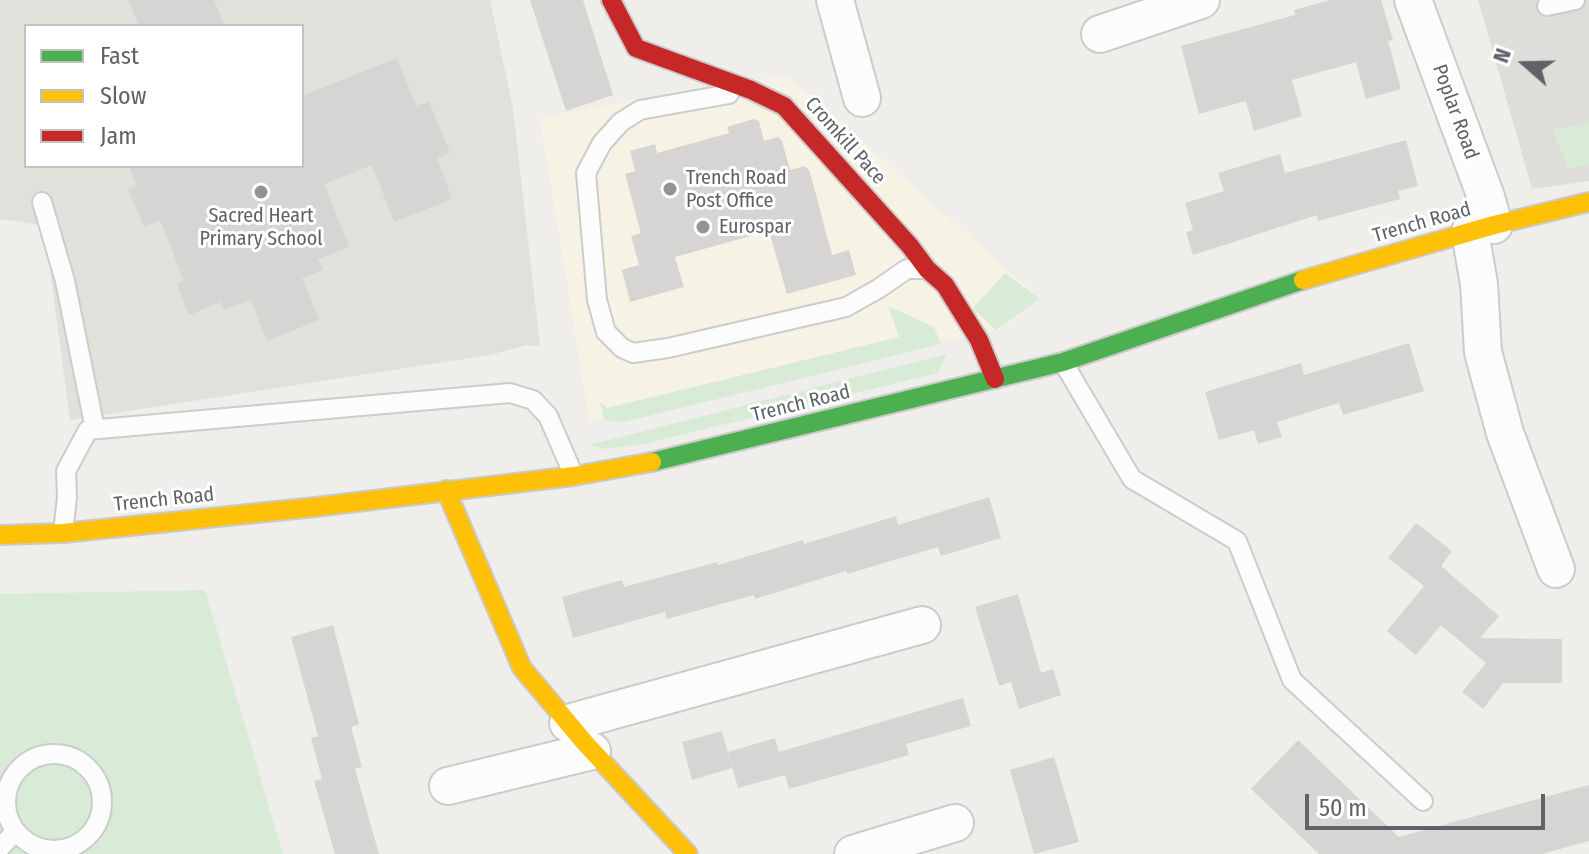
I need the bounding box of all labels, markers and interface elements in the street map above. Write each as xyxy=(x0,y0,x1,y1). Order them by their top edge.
legend xyxy=(24,24,304,168)
north arrow xyxy=(1485,24,1565,104)
text: Fast xyxy=(100,42,139,70)
text: N xyxy=(1487,45,1517,66)
street label: Poplar Road xyxy=(1427,61,1483,163)
text: Slow xyxy=(100,82,146,110)
street label: Cromkill Pace xyxy=(800,92,890,190)
text: Jam xyxy=(100,122,137,150)
place label: Trench Road Post Office xyxy=(686,166,787,213)
marker: Trench Road Post Office xyxy=(661,180,679,198)
marker: Sacred Heart Primary School xyxy=(252,183,270,201)
street label: Trench Road xyxy=(1370,198,1474,248)
place label: Sacred Heart Primary School xyxy=(199,204,323,251)
place label: Eurospar xyxy=(719,215,791,239)
marker: Eurospar xyxy=(694,218,712,236)
street label: Trench Road xyxy=(749,380,853,428)
street label: Trench Road xyxy=(113,483,215,517)
scale bar xyxy=(1309,778,1549,828)
text: 50 m xyxy=(1319,794,1367,822)

